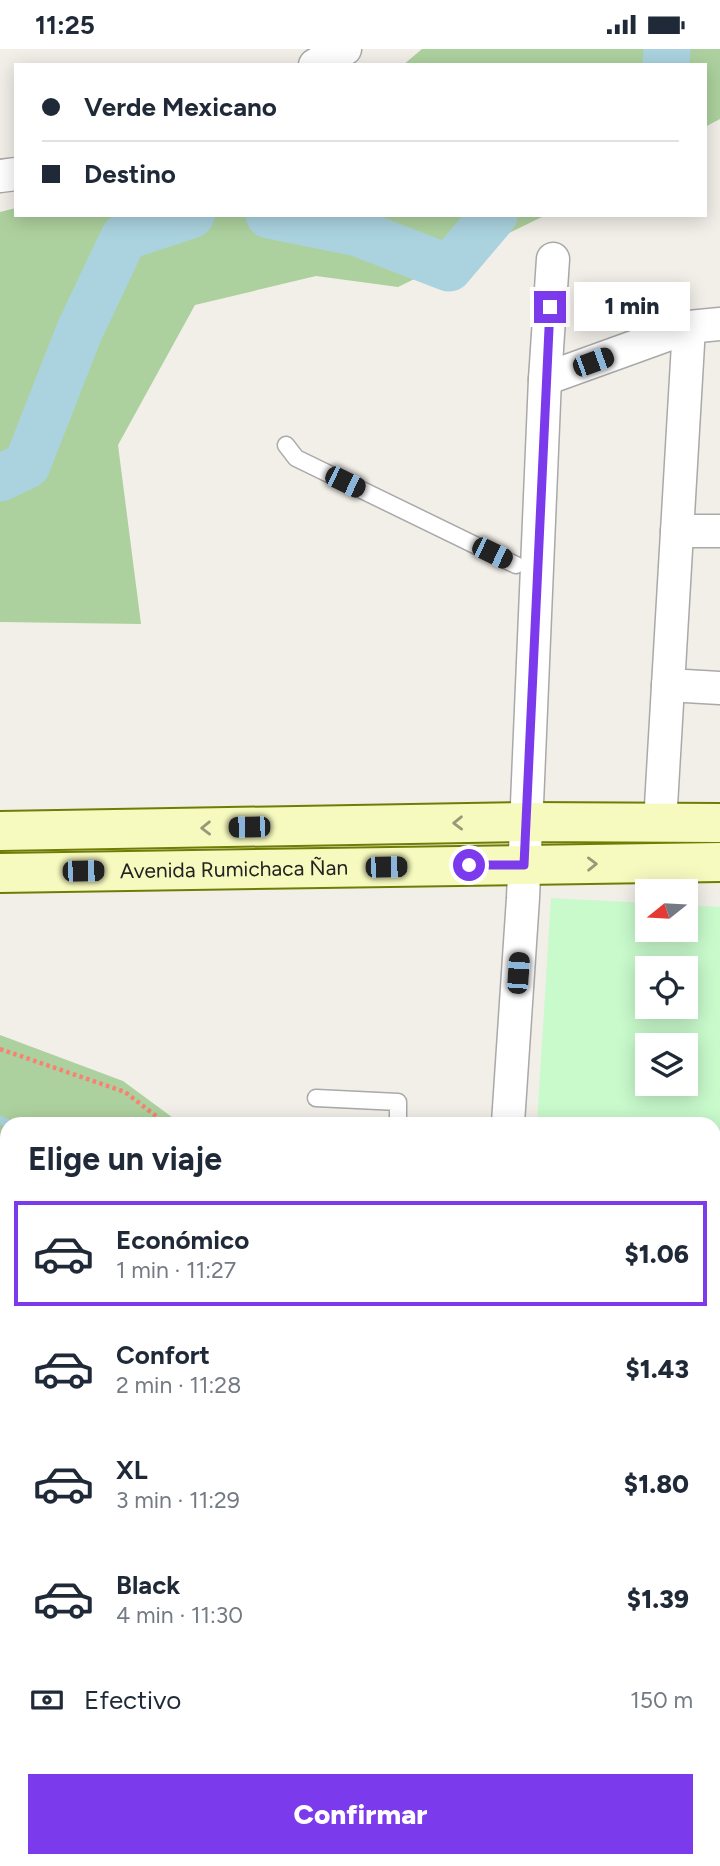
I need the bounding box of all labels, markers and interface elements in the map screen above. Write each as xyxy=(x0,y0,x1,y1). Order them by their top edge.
text: 11:25 xyxy=(35,9,95,41)
text: Verde Mexicano xyxy=(84,91,277,123)
text: Destino xyxy=(84,158,176,190)
callout: 1 min xyxy=(574,282,690,331)
route end xyxy=(534,291,566,323)
text: 1 min xyxy=(605,292,659,320)
car xyxy=(570,345,617,379)
car xyxy=(322,463,369,501)
car xyxy=(469,534,516,572)
car xyxy=(228,816,271,838)
one-way arrow xyxy=(452,816,463,831)
one-way arrow xyxy=(200,820,211,835)
route start xyxy=(453,849,485,881)
street label: Avenida Rumichaca Ñan xyxy=(120,855,348,883)
car xyxy=(365,856,408,878)
one-way arrow xyxy=(588,856,598,872)
car xyxy=(62,860,105,882)
north arrow xyxy=(635,879,698,941)
map controls xyxy=(635,879,698,1096)
car xyxy=(507,951,530,995)
button: locate xyxy=(635,956,698,1019)
button: layers xyxy=(635,1033,698,1096)
text: Elige un viaje xyxy=(28,1140,222,1178)
icon: car xyxy=(32,1222,95,1285)
text: Económico xyxy=(116,1224,249,1256)
text: $1.06 xyxy=(624,1238,689,1270)
text: 1 min · 11:27 xyxy=(116,1256,236,1284)
icon: car xyxy=(32,1337,95,1400)
text: Confort xyxy=(116,1339,210,1371)
text: $1.43 xyxy=(625,1353,689,1385)
text: 2 min · 11:28 xyxy=(116,1371,241,1399)
icon: car xyxy=(32,1452,95,1515)
text: XL xyxy=(116,1454,148,1486)
text: $1.80 xyxy=(624,1468,689,1500)
text: 3 min · 11:29 xyxy=(116,1486,240,1514)
icon: car xyxy=(32,1567,95,1630)
text: Black xyxy=(116,1569,180,1601)
text: $1.39 xyxy=(627,1583,689,1615)
text: 4 min · 11:30 xyxy=(116,1601,243,1629)
icon: cash xyxy=(28,1681,66,1719)
text: Efectivo xyxy=(84,1684,181,1716)
text: 150 m xyxy=(630,1686,693,1714)
button: Confirmar xyxy=(28,1774,693,1854)

